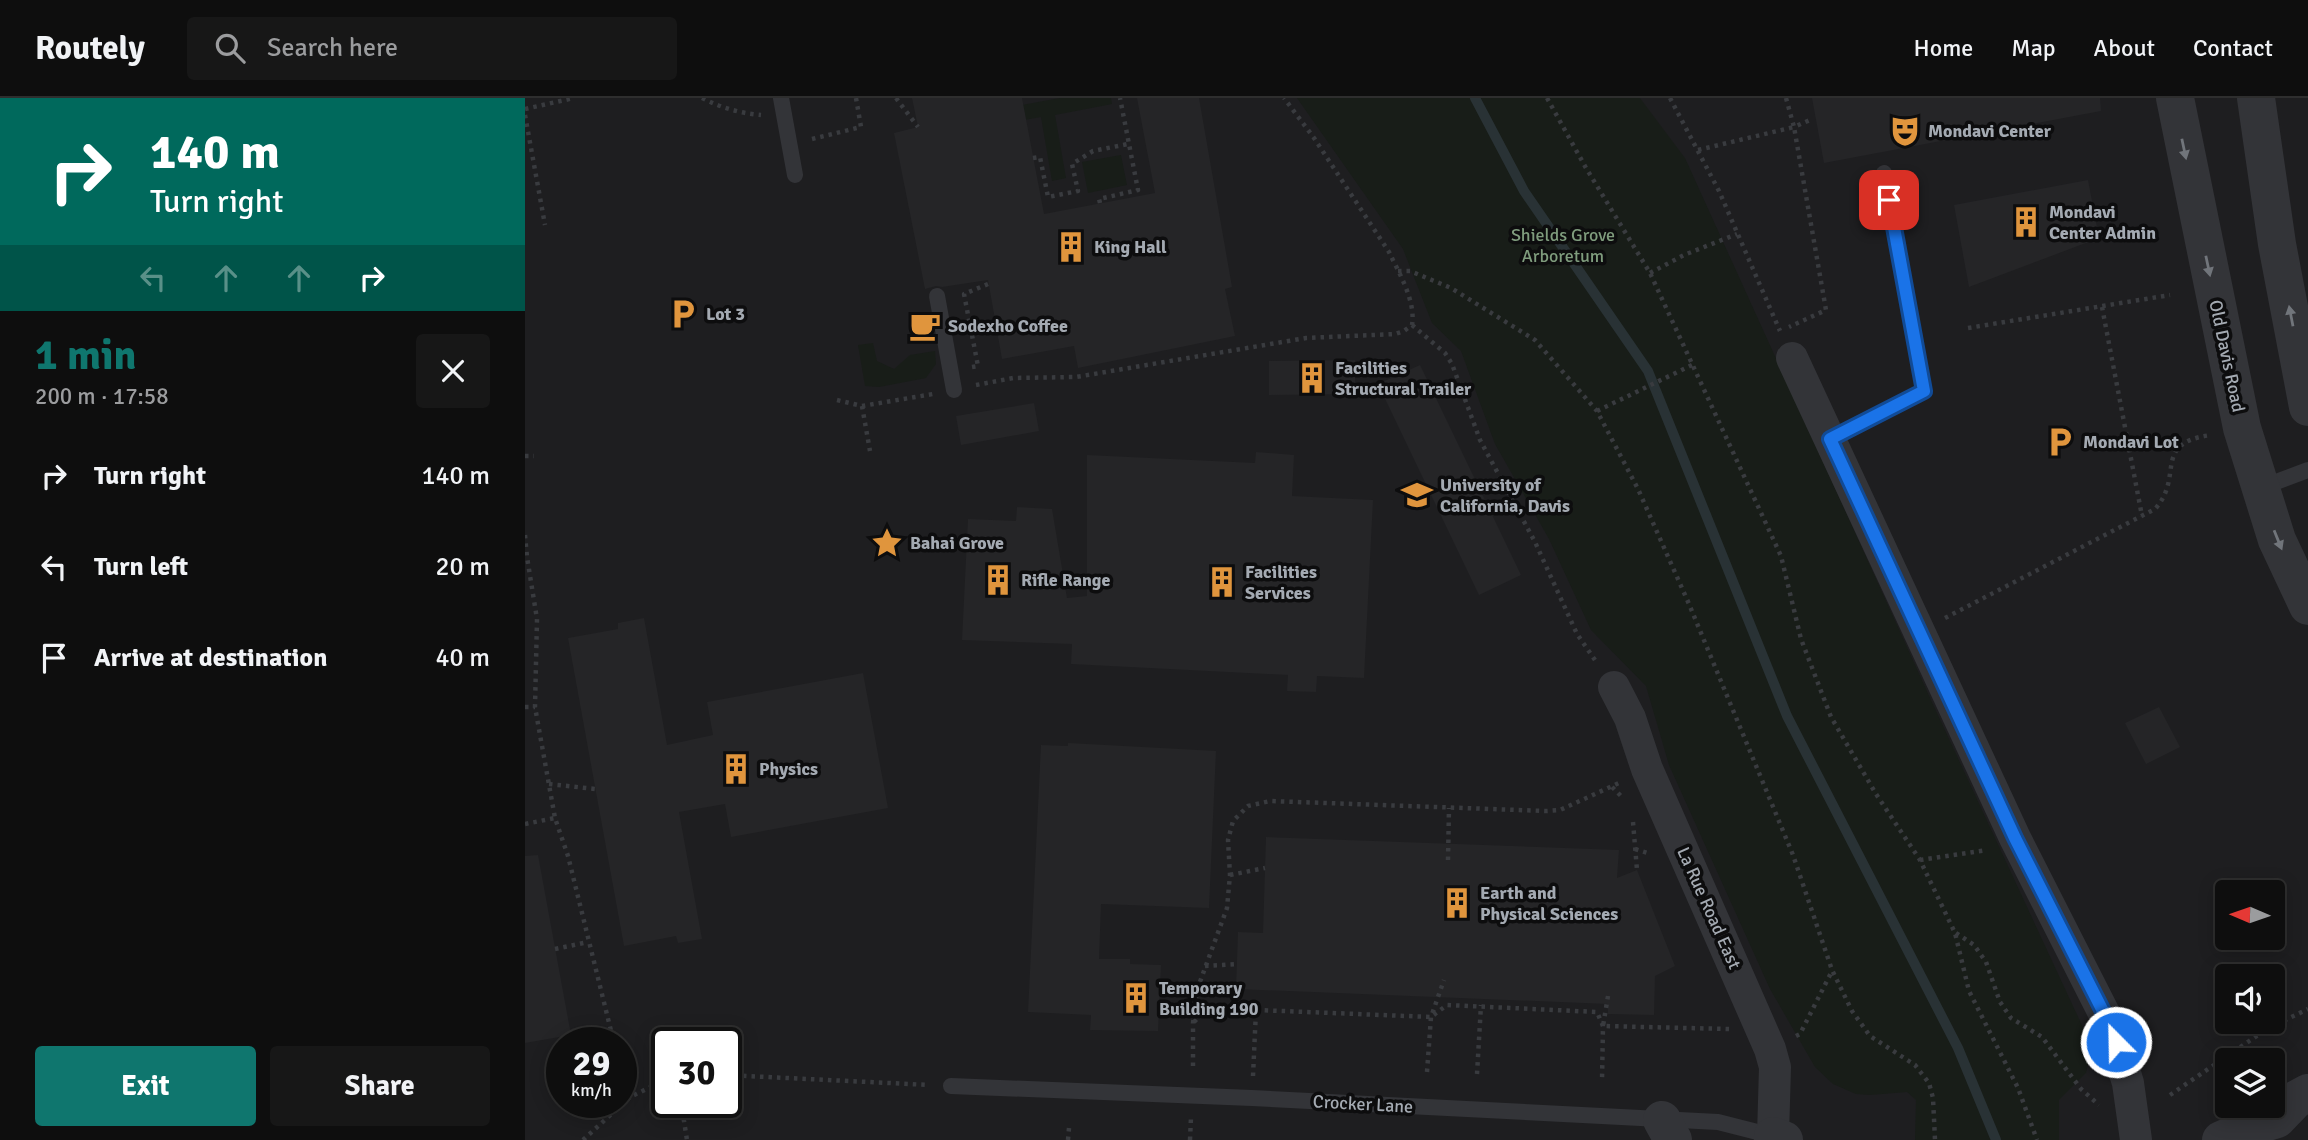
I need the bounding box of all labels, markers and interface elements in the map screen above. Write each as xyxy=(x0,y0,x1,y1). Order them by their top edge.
search box xyxy=(187,17,677,80)
text: Routely xyxy=(35,28,145,69)
icon: search xyxy=(211,29,249,67)
text: Search here xyxy=(267,32,398,64)
text: Home xyxy=(1913,33,1973,63)
text: Map xyxy=(2011,33,2056,63)
text: About xyxy=(2094,33,2155,63)
text: Contact xyxy=(2193,33,2273,63)
theatre icon: Mondavi Center xyxy=(1888,114,1922,148)
place label: Mondavi Center xyxy=(1928,120,2052,142)
text: 140 m xyxy=(150,122,280,182)
icon: right xyxy=(35,126,126,217)
one-way arrow xyxy=(2179,138,2190,160)
pin xyxy=(1859,170,1919,230)
icon: arrive xyxy=(1870,181,1908,219)
text: Turn right xyxy=(150,182,283,221)
place label: Mondavi Center Admin xyxy=(2049,201,2156,244)
building icon: Mondavi Center Admin xyxy=(2009,205,2043,239)
park label: Shields Grove Arboretum xyxy=(1511,224,1615,267)
building icon: King Hall xyxy=(1054,230,1088,264)
place label: King Hall xyxy=(1094,236,1167,258)
one-way arrow xyxy=(2203,255,2214,277)
icon: left xyxy=(134,259,172,297)
icon: ahead xyxy=(207,259,245,297)
icon: ahead xyxy=(280,259,318,297)
icon: right xyxy=(353,259,391,297)
parking icon: Lot 3 xyxy=(666,297,700,331)
street label: Old Davis Road xyxy=(2204,298,2250,414)
place label: Lot 3 xyxy=(706,303,745,325)
one-way arrow xyxy=(2285,305,2296,327)
cafe icon: Sodexho Coffee xyxy=(908,309,942,343)
place label: Sodexho Coffee xyxy=(948,315,1068,337)
text: 1 min xyxy=(35,330,136,381)
button: close xyxy=(416,334,490,408)
place label: Facilities Structural Trailer xyxy=(1335,357,1472,400)
building icon: Facilities Structural Trailer xyxy=(1295,361,1329,395)
text: 200 m · 17:58 xyxy=(35,382,169,411)
parking icon: Mondavi Lot xyxy=(2043,425,2077,459)
place label: Mondavi Lot xyxy=(2083,431,2179,453)
icon: right xyxy=(35,457,73,495)
text: Turn right xyxy=(94,460,206,492)
text: 140 m xyxy=(421,460,490,492)
place label: University of California, Davis xyxy=(1440,474,1570,517)
school or university icon: University of California, Davis xyxy=(1400,478,1434,512)
place icon: Bahai Grove xyxy=(870,526,904,560)
one-way arrow xyxy=(2272,529,2283,550)
place label: Bahai Grove xyxy=(910,532,1004,554)
icon: left xyxy=(35,548,73,586)
text: Turn left xyxy=(94,551,188,583)
text: 20 m xyxy=(435,551,490,583)
place label: Facilities Services xyxy=(1245,561,1317,604)
building icon: Rifle Range xyxy=(981,563,1015,597)
building icon: Facilities Services xyxy=(1205,565,1239,599)
place label: Rifle Range xyxy=(1021,569,1110,591)
icon: arrive xyxy=(35,639,73,677)
text: Arrive at destination xyxy=(94,642,327,674)
text: 40 m xyxy=(435,642,490,674)
building icon: Physics xyxy=(719,752,753,786)
place label: Physics xyxy=(759,758,818,780)
street label: La Rue Road East xyxy=(1672,844,1746,972)
north arrow xyxy=(2215,880,2285,950)
map controls xyxy=(2215,880,2285,1118)
place label: Earth and Physical Sciences xyxy=(1480,882,1618,925)
building icon: Earth and Physical Sciences xyxy=(1440,886,1474,920)
button: sound xyxy=(2215,964,2285,1034)
place label: Temporary Building 190 xyxy=(1159,977,1259,1020)
building icon: Temporary Building 190 xyxy=(1119,981,1153,1015)
position arrow xyxy=(2079,1005,2153,1079)
speed limit sign: 30 xyxy=(651,1027,742,1118)
text: 29 xyxy=(573,1042,610,1085)
button: Exit xyxy=(35,1046,256,1126)
button: Share xyxy=(270,1046,490,1126)
button: layers xyxy=(2215,1048,2285,1118)
text: km/h xyxy=(571,1079,612,1101)
street label: Crocker Lane xyxy=(1312,1090,1414,1118)

